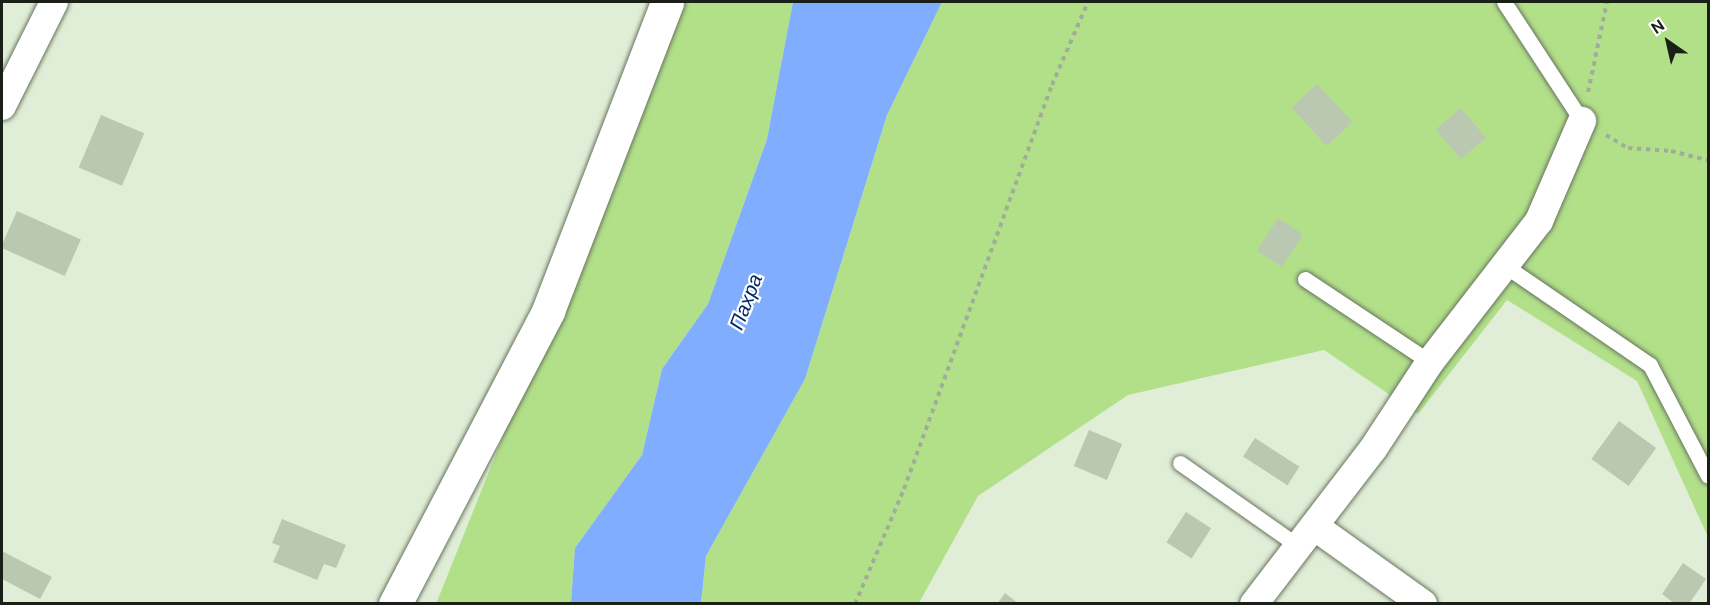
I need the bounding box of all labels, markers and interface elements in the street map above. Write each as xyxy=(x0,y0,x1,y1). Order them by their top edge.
north arrow xyxy=(1638,12,1698,72)
text: N xyxy=(1647,15,1668,39)
water label: Пахра xyxy=(724,271,768,333)

